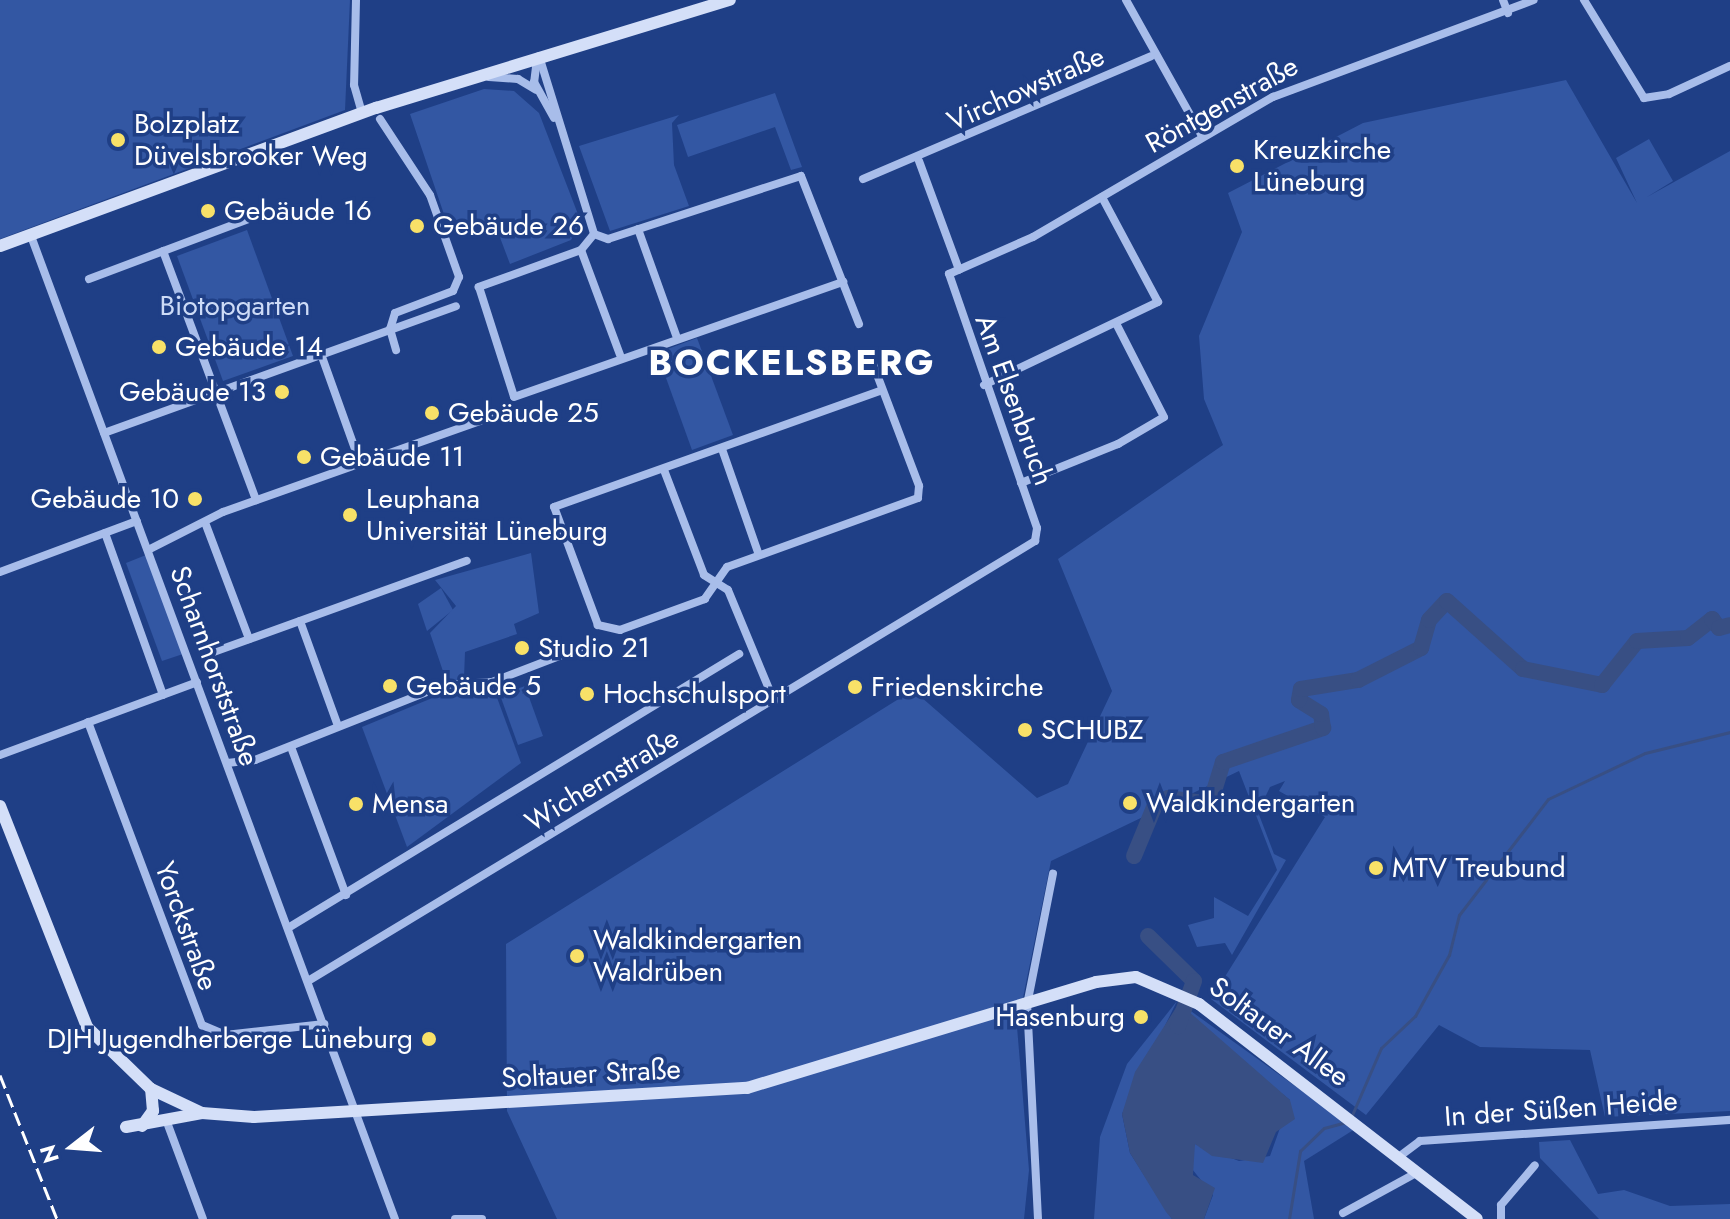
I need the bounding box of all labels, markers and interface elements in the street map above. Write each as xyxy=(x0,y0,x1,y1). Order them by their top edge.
street label: Virchowstraße xyxy=(942,39,1110,139)
street label: Röntgenstraße xyxy=(1140,49,1304,161)
place label: Bolzplatz Düvelsbrooker Weg xyxy=(134,107,368,173)
marker: Bolzplatz Düvelsbrooker Weg xyxy=(109,131,127,149)
place label: Kreuzkirche Lüneburg xyxy=(1253,133,1391,199)
marker: Kreuzkirche Lüneburg xyxy=(1228,157,1246,175)
place label: Gebäude 16 xyxy=(224,194,372,228)
marker: Gebäude 16 xyxy=(199,202,217,220)
place label: Gebäude 26 xyxy=(433,209,584,243)
marker: Gebäude 26 xyxy=(408,217,426,235)
park label: Biotopgarten xyxy=(159,289,311,323)
street label: Am Elsenbruch xyxy=(968,310,1060,490)
place label: Gebäude 14 xyxy=(175,330,323,364)
marker: Gebäude 14 xyxy=(150,338,168,356)
district label: BOCKELSBERG xyxy=(648,341,936,385)
place label: Gebäude 13 xyxy=(119,375,266,409)
marker: Gebäude 13 xyxy=(273,383,291,401)
place label: Gebäude 25 xyxy=(448,396,599,430)
marker: Gebäude 25 xyxy=(423,404,441,422)
place label: Gebäude 11 xyxy=(320,440,464,474)
marker: Gebäude 11 xyxy=(295,448,313,466)
place label: Gebäude 10 xyxy=(30,482,179,516)
place label: Leuphana Universität Lüneburg xyxy=(366,482,608,548)
marker: Gebäude 10 xyxy=(186,490,204,508)
marker: Leuphana Universität Lüneburg xyxy=(341,506,359,524)
street label: Scharnhorststraße xyxy=(162,562,266,770)
place label: Studio 21 xyxy=(538,631,650,665)
marker: Studio 21 xyxy=(513,639,531,657)
place label: Gebäude 5 xyxy=(406,669,541,703)
place label: Friedenskirche xyxy=(871,670,1043,704)
marker: Gebäude 5 xyxy=(381,677,399,695)
place label: Hochschulsport xyxy=(603,677,786,711)
marker: Friedenskirche xyxy=(846,678,864,696)
marker: Hochschulsport xyxy=(578,685,596,703)
place label: SCHUBZ xyxy=(1041,713,1144,747)
street label: Wichernstraße xyxy=(519,721,685,839)
marker: SCHUBZ xyxy=(1016,721,1034,739)
place label: Waldkindergarten xyxy=(1146,786,1356,820)
place label: Mensa xyxy=(372,787,449,821)
marker: Waldkindergarten xyxy=(1121,794,1139,812)
marker: Mensa xyxy=(347,795,365,813)
place label: MTV Treubund xyxy=(1392,851,1566,885)
street label: Yorckstraße xyxy=(147,857,225,995)
marker: MTV Treubund xyxy=(1367,859,1385,877)
place label: Waldkindergarten Waldrüben xyxy=(593,923,803,989)
marker: Waldkindergarten Waldrüben xyxy=(568,947,586,965)
street label: Soltauer Allee xyxy=(1203,970,1355,1094)
place label: Hasenburg xyxy=(995,1000,1125,1034)
marker: Hasenburg xyxy=(1132,1008,1150,1026)
place label: DJH Jugendherberge Lüneburg xyxy=(47,1022,413,1056)
marker: DJH Jugendherberge Lüneburg xyxy=(420,1030,438,1048)
street label: Soltauer Straße xyxy=(500,1053,682,1095)
street label: In der Süßen Heide xyxy=(1443,1084,1679,1134)
north arrow xyxy=(32,1107,112,1187)
text: N xyxy=(31,1141,67,1167)

